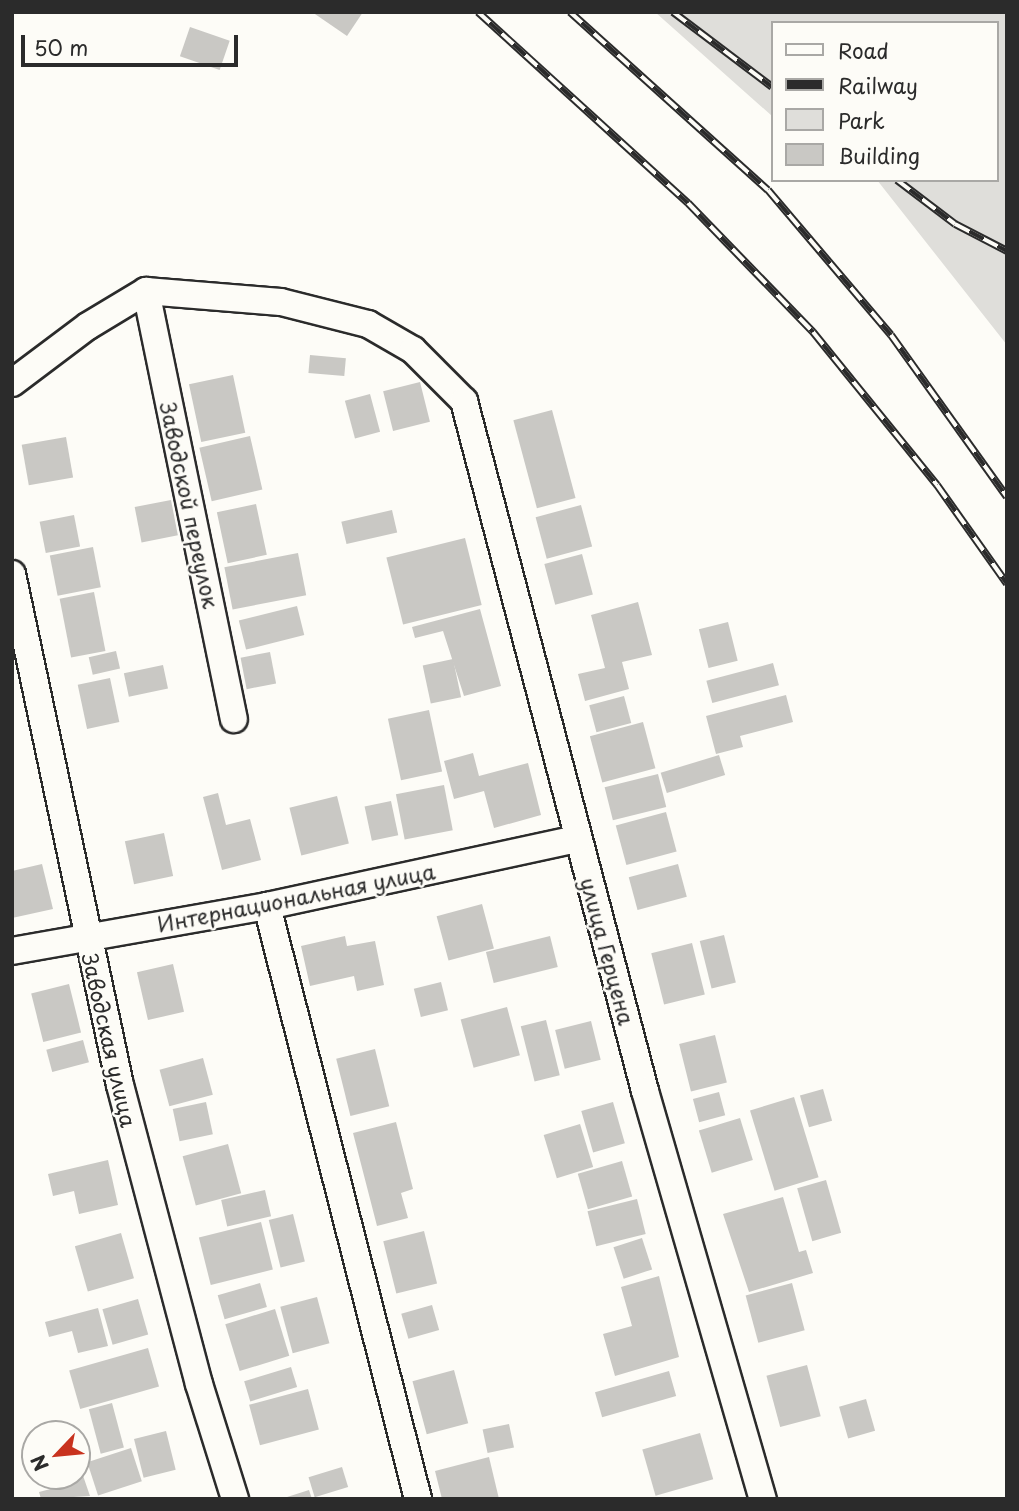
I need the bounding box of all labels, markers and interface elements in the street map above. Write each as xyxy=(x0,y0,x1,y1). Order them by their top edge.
scale bar xyxy=(24,21,242,65)
legend xyxy=(771,21,998,182)
text: 50 m xyxy=(34,31,88,63)
text: Road xyxy=(838,34,889,66)
text: Railway xyxy=(838,69,918,101)
text: Park xyxy=(838,104,885,136)
text: Building xyxy=(838,139,920,171)
street label: Заводской переулок xyxy=(156,400,224,610)
street label: Интернациональная улица xyxy=(154,858,438,936)
street label: улица Герцена xyxy=(576,874,640,1028)
street label: Заводская улица xyxy=(78,950,142,1130)
north arrow xyxy=(21,1420,91,1490)
text: N xyxy=(23,1450,55,1476)

